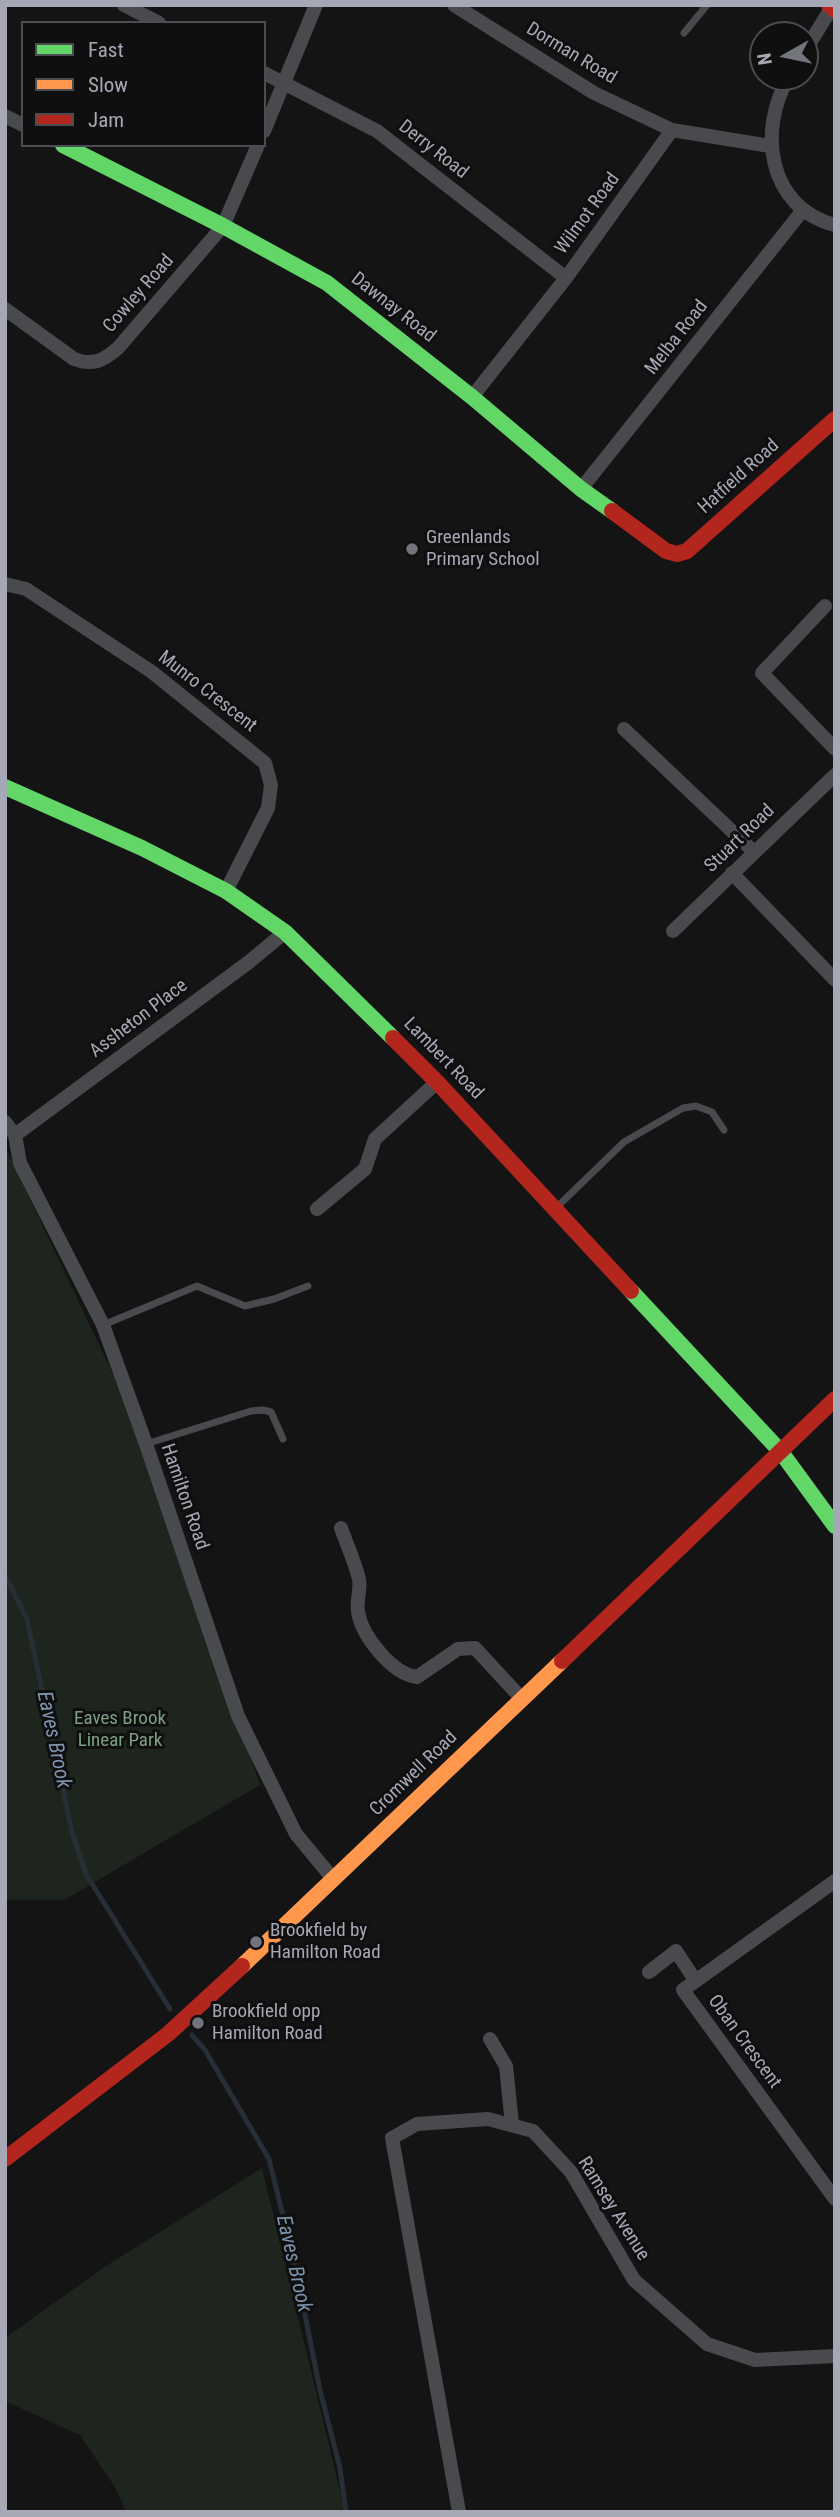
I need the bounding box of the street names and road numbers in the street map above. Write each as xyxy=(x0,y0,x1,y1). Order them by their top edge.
street label: Dorman Road xyxy=(522,18,620,90)
street label: Derry Road xyxy=(394,116,472,184)
street label: Wilmot Road xyxy=(551,169,625,259)
street label: Cowley Road xyxy=(99,250,179,338)
street label: Dawnay Road xyxy=(346,268,440,348)
street label: Melba Road xyxy=(641,296,713,380)
street label: Hatfield Road xyxy=(694,435,784,519)
street label: Munro Crescent xyxy=(153,646,261,738)
street label: Stuart Road xyxy=(700,800,780,878)
street label: Assheton Place xyxy=(86,975,192,1063)
street label: Lambert Road xyxy=(398,1013,488,1105)
street label: Hamilton Road xyxy=(155,1441,213,1553)
street label: Cromwell Road xyxy=(366,1727,462,1821)
street label: Oban Crescent xyxy=(702,1991,786,2093)
street label: Ramsey Avenue xyxy=(572,2153,654,2265)

